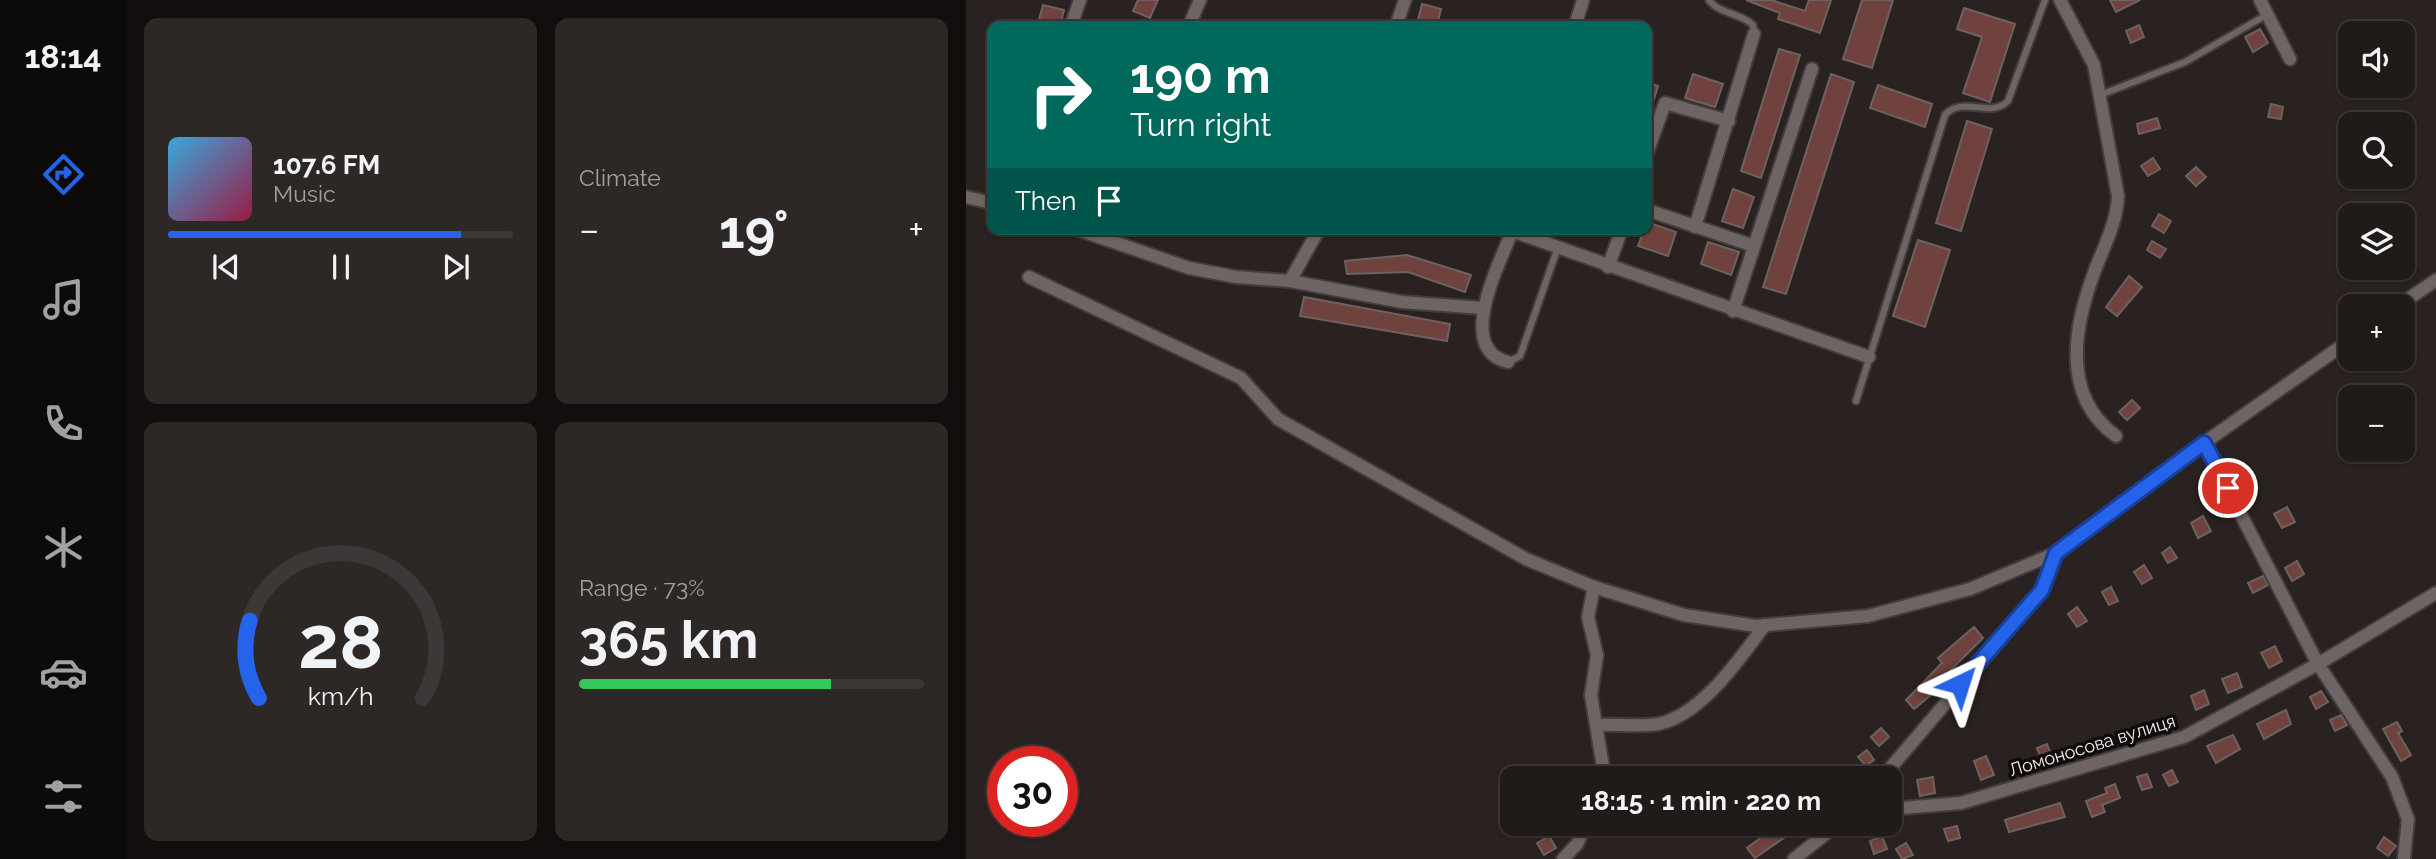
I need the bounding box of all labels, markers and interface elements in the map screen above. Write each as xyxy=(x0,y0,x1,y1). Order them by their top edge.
map controls xyxy=(2338,21,2415,462)
button: sound xyxy=(2338,21,2415,98)
text: 18:14 xyxy=(24,38,102,75)
text: 190 m xyxy=(1130,47,1271,104)
icon: right xyxy=(1015,49,1106,140)
text: Turn right xyxy=(1130,106,1271,143)
button: search xyxy=(2338,112,2415,189)
icon: directions xyxy=(39,150,88,199)
text: 107.6 FM xyxy=(273,150,380,180)
text: Climate xyxy=(579,164,661,191)
text: Music xyxy=(273,180,336,207)
icon: arrive xyxy=(1090,182,1128,220)
text: Then xyxy=(1015,186,1076,216)
text: 19° xyxy=(719,199,789,260)
button: layers xyxy=(2338,203,2415,280)
text: − xyxy=(579,207,599,252)
text: + xyxy=(908,207,924,252)
icon: previous xyxy=(207,248,245,286)
icon: pause xyxy=(322,248,360,286)
icon: next xyxy=(437,248,475,286)
icon: music xyxy=(39,275,88,324)
button: + xyxy=(2338,294,2415,371)
button: − xyxy=(2338,385,2415,462)
icon: phone xyxy=(39,399,88,448)
pin xyxy=(2198,458,2258,518)
icon: arrive xyxy=(2209,469,2247,507)
icon: climate xyxy=(39,523,88,572)
text: Range · 73% xyxy=(579,574,705,601)
text: 28 xyxy=(298,600,383,685)
text: 365 km xyxy=(579,609,758,670)
position arrow xyxy=(1923,647,1997,721)
icon: car xyxy=(39,648,88,697)
text: km/h xyxy=(308,680,373,710)
street label: Ломоносова вулиця xyxy=(2006,710,2178,780)
speed limit sign: 30 xyxy=(987,746,1078,837)
icon: filters xyxy=(39,772,88,821)
text: 18:15 · 1 min · 220 m xyxy=(1581,786,1821,816)

